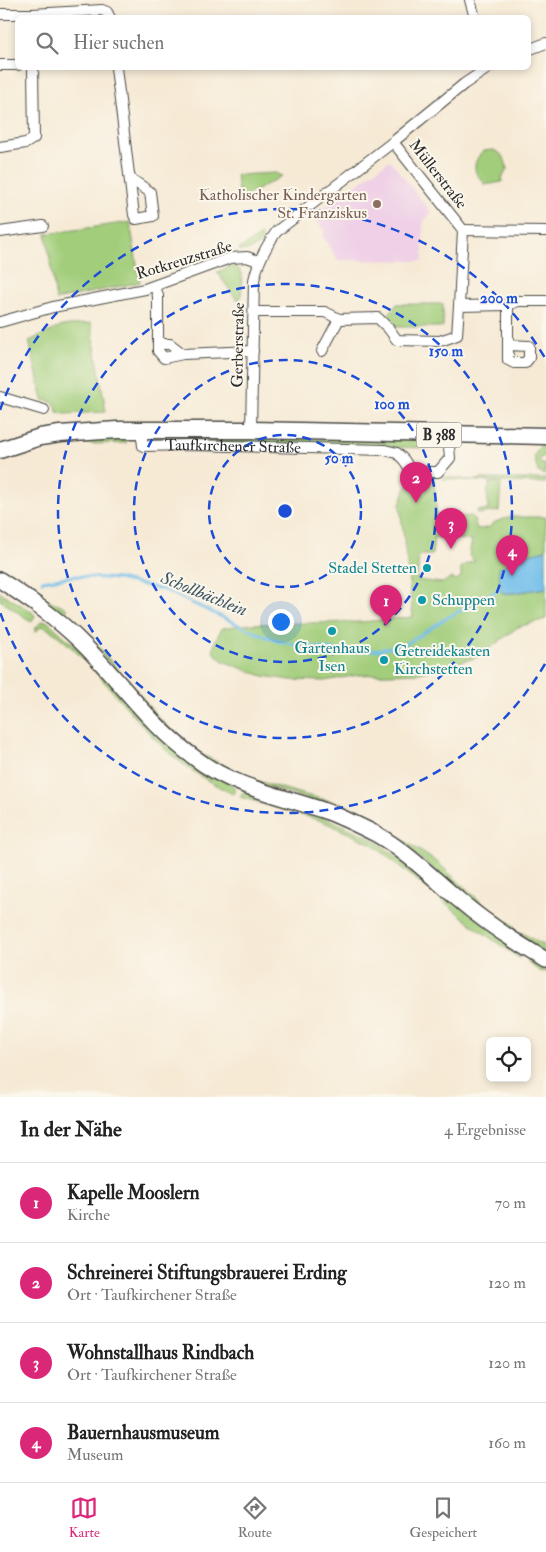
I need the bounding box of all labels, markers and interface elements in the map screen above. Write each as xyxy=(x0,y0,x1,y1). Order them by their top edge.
search box xyxy=(15,15,531,70)
icon: search xyxy=(33,29,61,57)
text: Hier suchen xyxy=(73,31,164,55)
street label: Müllerstraße xyxy=(405,135,472,213)
place label: Katholischer Kindergarten St. Franziskus xyxy=(199,185,367,223)
marker: Katholischer Kindergarten St. Franziskus xyxy=(371,198,383,210)
street label: Rotkreuzstraße xyxy=(134,236,235,284)
text: 200 m xyxy=(480,289,518,308)
street label: Gerberstraße xyxy=(227,302,249,388)
text: 150 m xyxy=(429,342,463,361)
text: 100 m xyxy=(374,395,410,414)
road number: B 388 xyxy=(416,422,462,448)
street label: Taufkirchener Straße xyxy=(165,435,301,458)
text: 50 m xyxy=(325,449,354,468)
pin: 2 xyxy=(400,462,432,503)
centre of rings xyxy=(276,502,294,520)
pin: 3 xyxy=(435,508,467,549)
pin: 4 xyxy=(496,535,528,576)
place label: Stadel Stetten xyxy=(328,558,417,578)
marker: Stadel Stetten xyxy=(421,562,433,574)
water label: Schollbächlein xyxy=(156,566,251,622)
pin: 1 xyxy=(370,585,402,626)
place label: Schuppen xyxy=(432,590,495,611)
marker: Schuppen xyxy=(416,594,428,606)
your location xyxy=(268,609,294,635)
marker: Gartenhaus Isen xyxy=(326,625,338,637)
place label: Gartenhaus Isen xyxy=(295,638,369,676)
place label: Getreidekasten Kirchstetten xyxy=(394,641,490,679)
marker: Getreidekasten Kirchstetten xyxy=(378,654,390,666)
map controls xyxy=(486,1037,531,1082)
button: locate xyxy=(486,1037,531,1082)
text: In der Nähe xyxy=(20,1116,122,1143)
text: 4 Ergebnisse xyxy=(444,1120,526,1140)
text: Kapelle Mooslern xyxy=(67,1181,200,1205)
text: 1 xyxy=(33,1193,39,1213)
text: 70 m xyxy=(495,1193,526,1213)
text: Kirche xyxy=(67,1205,110,1225)
text: Schreinerei Stiftungsbrauerei Erding xyxy=(67,1261,347,1285)
text: 2 xyxy=(32,1273,40,1293)
text: 120 m xyxy=(488,1273,526,1293)
text: Ort · Taufkirchener Straße xyxy=(67,1285,237,1305)
text: Wohnstallhaus Rindbach xyxy=(67,1341,254,1365)
text: 3 xyxy=(33,1353,39,1373)
text: 120 m xyxy=(488,1353,526,1373)
text: Ort · Taufkirchener Straße xyxy=(67,1365,237,1385)
text: Bauernhausmuseum xyxy=(67,1421,219,1445)
text: 4 xyxy=(32,1433,40,1453)
text: 160 m xyxy=(488,1433,526,1453)
text: Museum xyxy=(67,1445,123,1465)
tab: Karte xyxy=(69,1494,100,1541)
tab: Route xyxy=(238,1494,272,1541)
tab: Gespeichert xyxy=(410,1494,477,1541)

